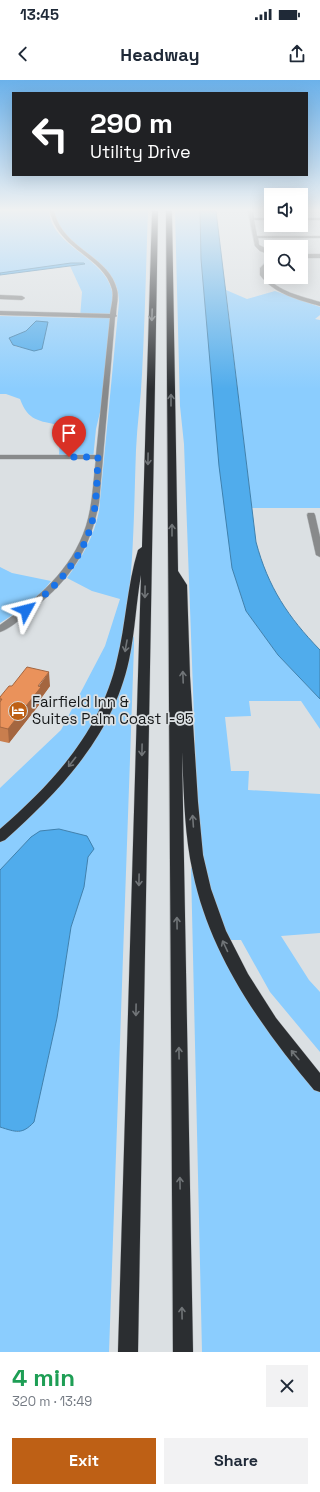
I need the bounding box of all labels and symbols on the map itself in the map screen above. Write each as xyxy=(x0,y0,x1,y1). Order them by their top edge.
one-way arrow xyxy=(148,308,156,321)
one-way arrow xyxy=(167,394,175,407)
pin xyxy=(52,416,86,457)
one-way arrow xyxy=(145,452,152,465)
one-way arrow xyxy=(168,524,176,537)
one-way arrow xyxy=(141,585,149,598)
position arrow xyxy=(5,589,47,631)
one-way arrow xyxy=(121,639,129,652)
one-way arrow xyxy=(180,671,187,684)
place label: Fairfield Inn & Suites Palm Coast I-95 xyxy=(32,692,194,728)
hotel icon: Fairfield Inn & Suites Palm Coast I-95 xyxy=(7,700,29,722)
one-way arrow xyxy=(138,743,146,756)
one-way arrow xyxy=(68,757,77,768)
one-way arrow xyxy=(189,815,196,828)
one-way arrow xyxy=(135,873,143,886)
one-way arrow xyxy=(173,917,181,930)
one-way arrow xyxy=(221,940,228,952)
one-way arrow xyxy=(132,1003,140,1016)
one-way arrow xyxy=(175,1047,183,1060)
one-way arrow xyxy=(290,1050,299,1061)
one-way arrow xyxy=(176,1177,184,1190)
one-way arrow xyxy=(178,1307,186,1320)

